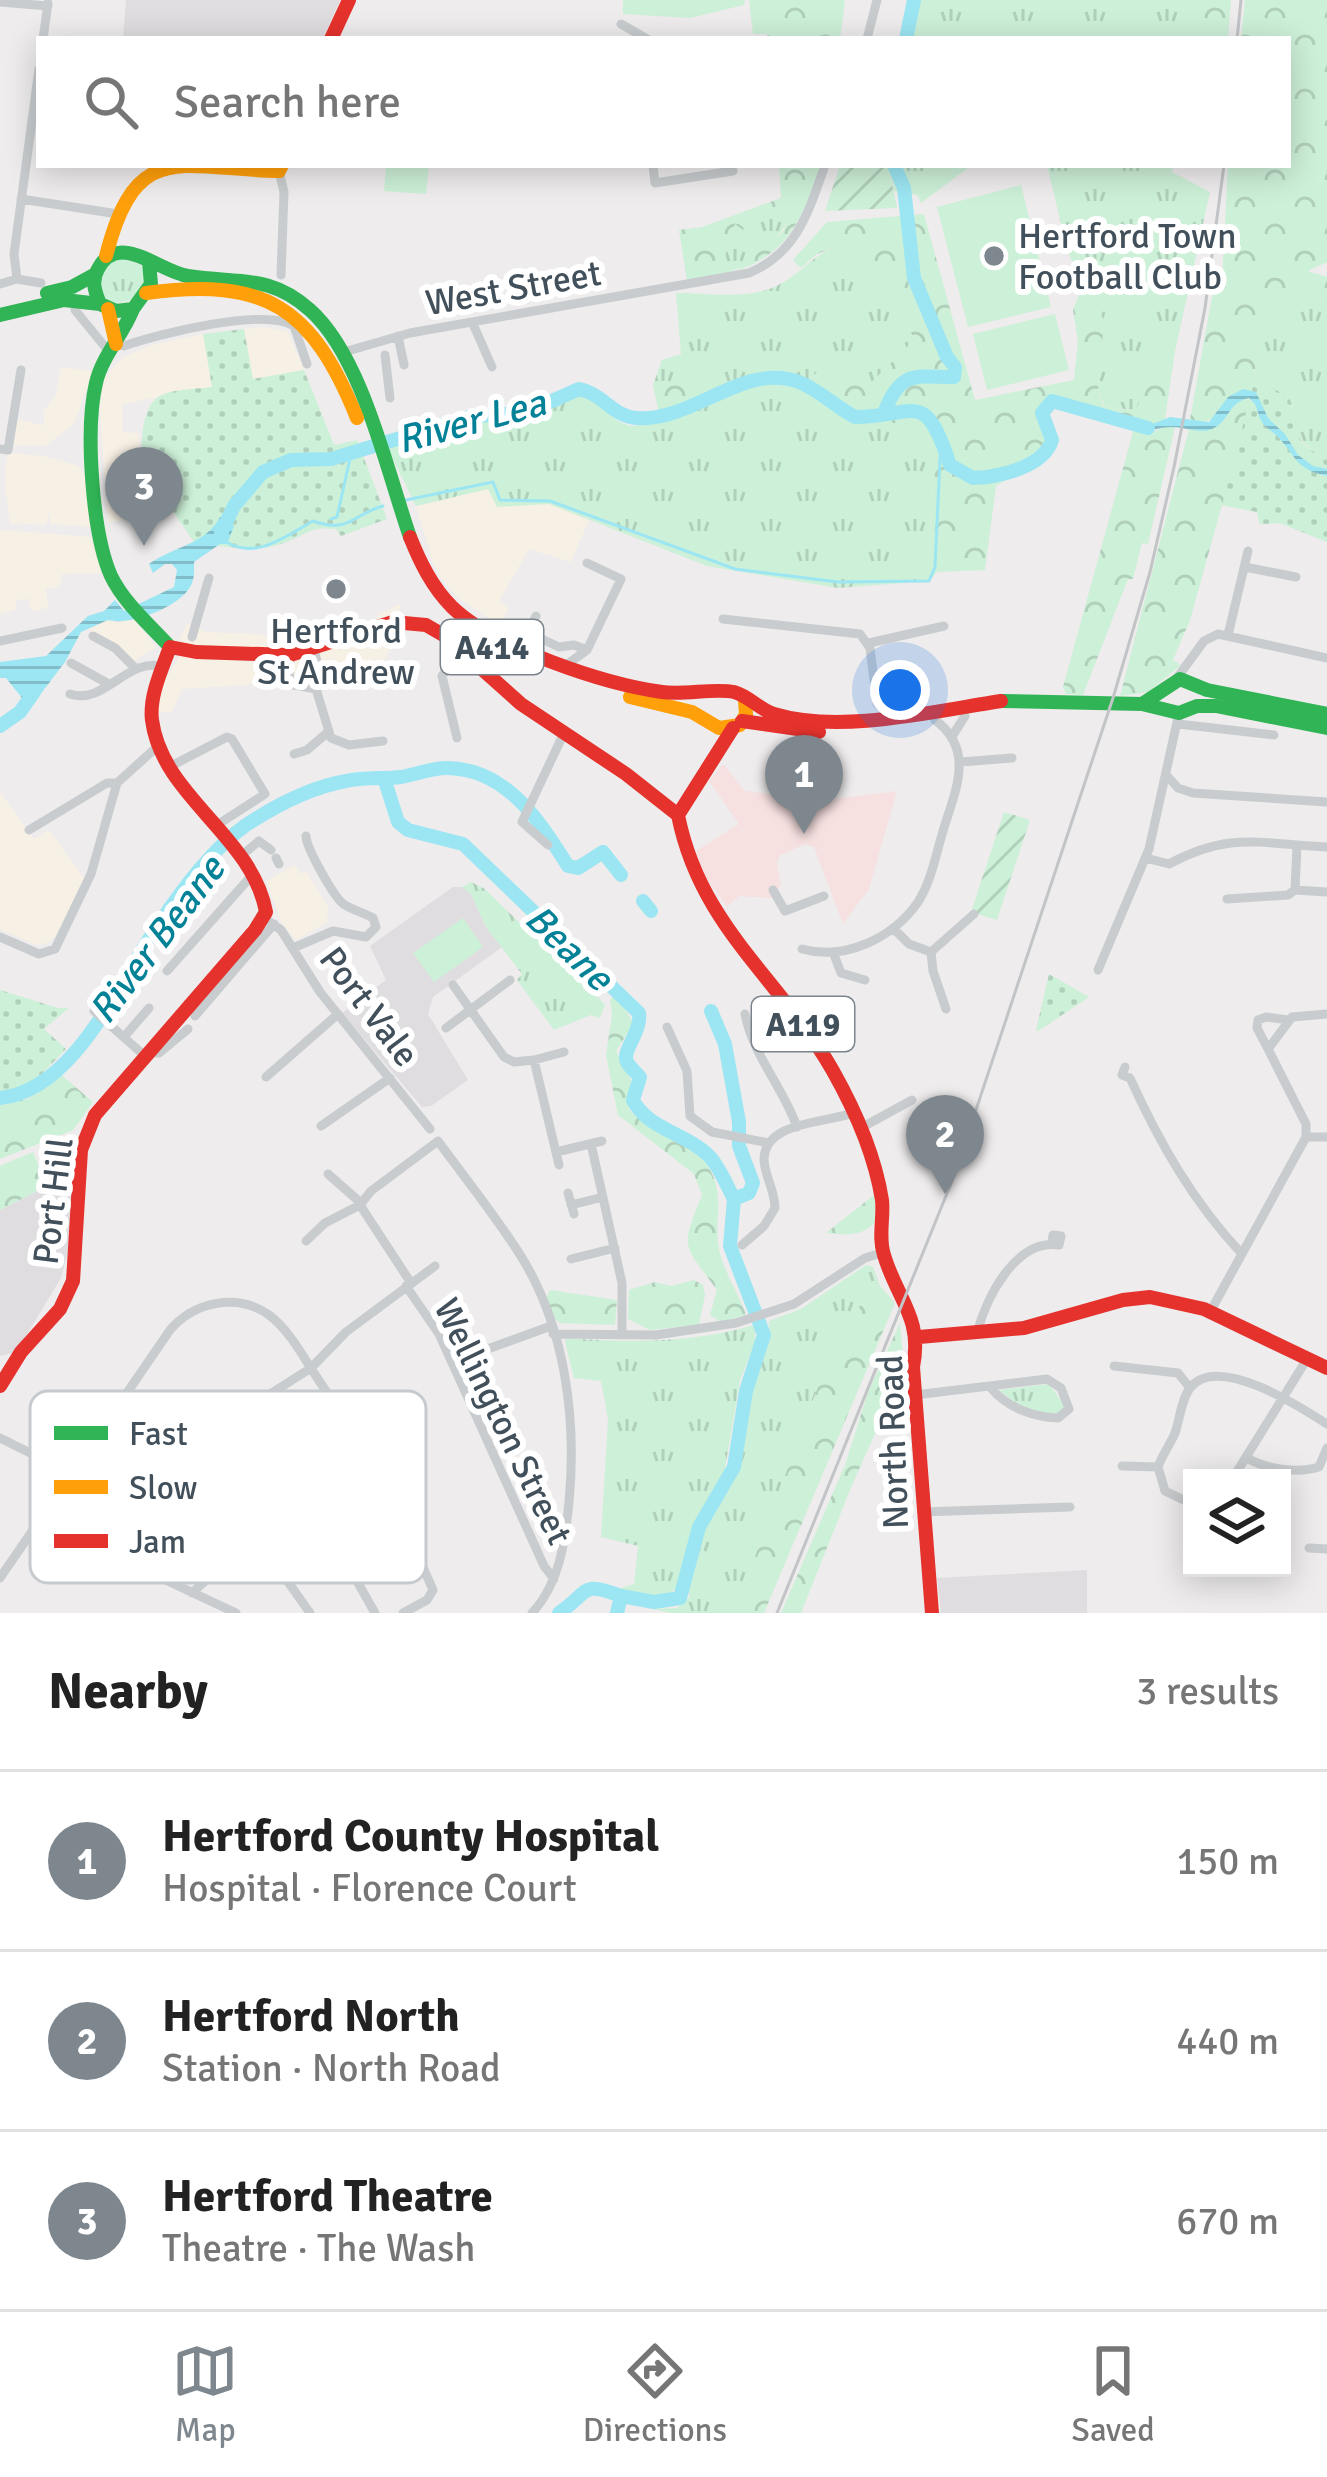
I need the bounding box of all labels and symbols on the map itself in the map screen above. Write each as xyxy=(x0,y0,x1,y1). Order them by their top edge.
place label: Hertford Town Football Club xyxy=(1018,214,1237,300)
marker: Hertford Town Football Club xyxy=(981,243,1007,269)
street label: West Street xyxy=(422,251,604,326)
water label: River Lea xyxy=(392,378,552,464)
pin: 3 xyxy=(105,447,183,546)
marker: Hertford St Andrew xyxy=(323,576,349,602)
place label: Hertford St Andrew xyxy=(257,609,415,695)
road number: A414 xyxy=(441,620,543,674)
your location xyxy=(870,660,930,720)
pin: 1 xyxy=(765,735,843,834)
water label: River Beane xyxy=(78,845,237,1033)
water label: Beane xyxy=(515,894,625,1003)
street label: Port Vale xyxy=(309,938,428,1076)
road number: A119 xyxy=(752,997,854,1051)
pin: 2 xyxy=(906,1095,984,1194)
street label: Port Hill xyxy=(23,1135,84,1267)
street label: Wellington Street xyxy=(424,1291,582,1552)
street label: North Road xyxy=(868,1354,919,1530)
legend xyxy=(30,1391,426,1583)
text: Fast xyxy=(129,1414,188,1455)
text: Slow xyxy=(129,1468,198,1509)
text: Jam xyxy=(129,1522,186,1563)

